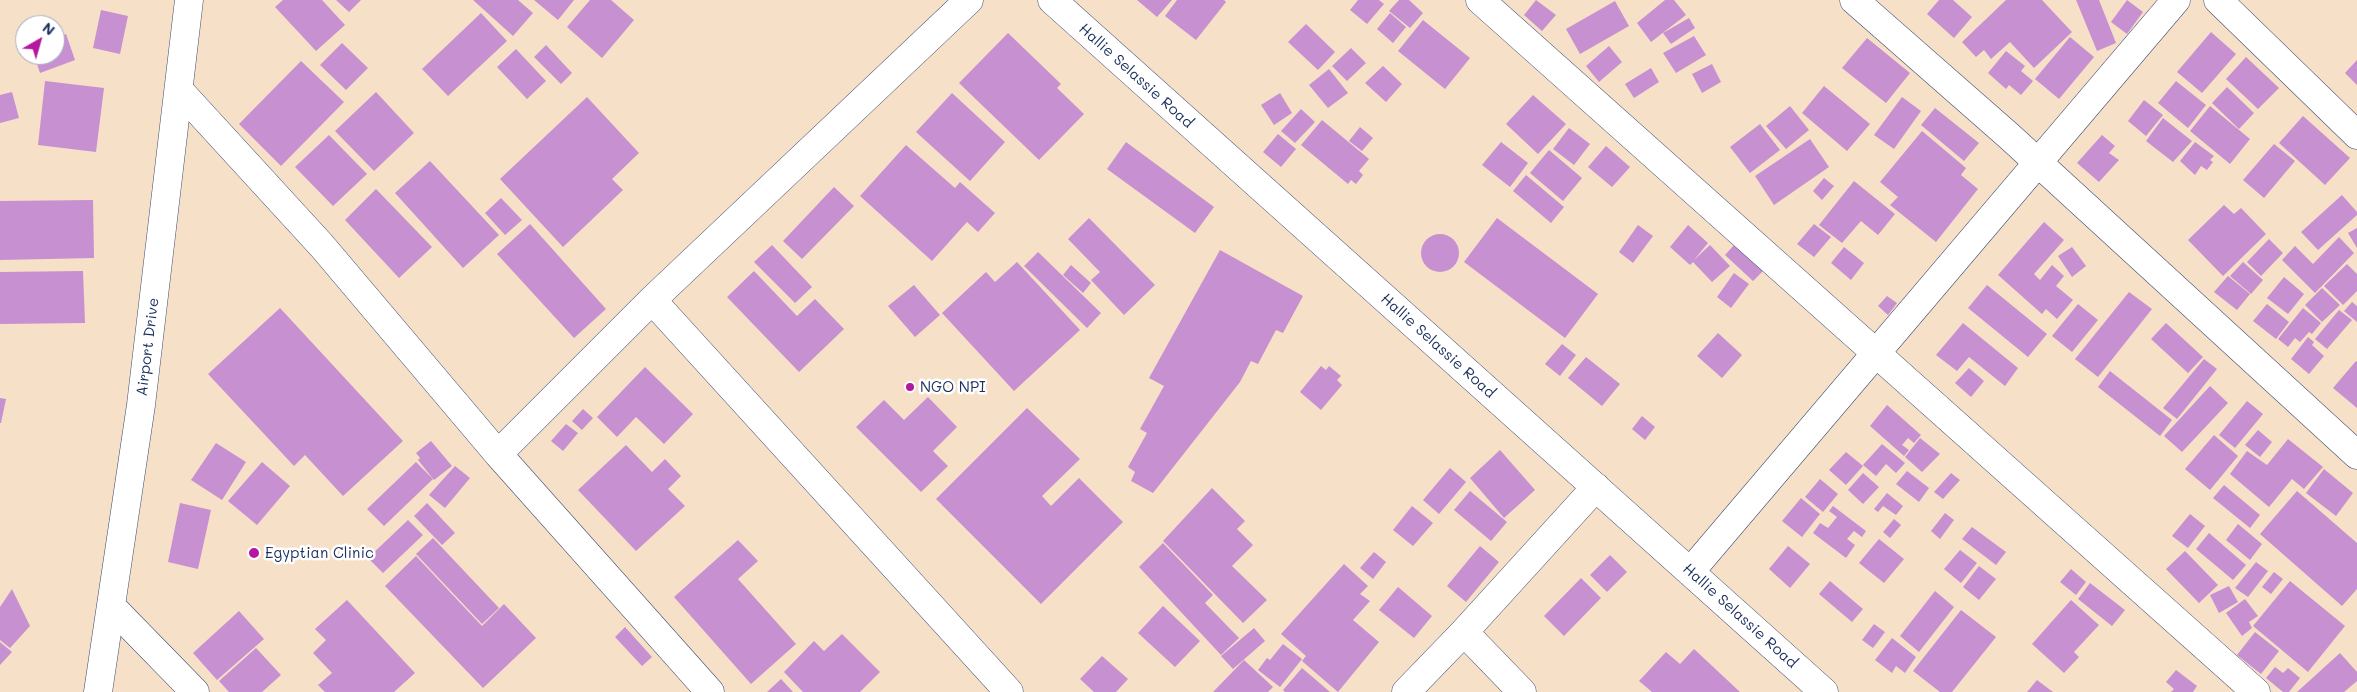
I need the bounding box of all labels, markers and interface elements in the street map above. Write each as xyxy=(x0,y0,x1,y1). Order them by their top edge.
north arrow xyxy=(15,15,65,65)
text: N xyxy=(39,18,59,39)
street label: Hallie Selassie Road xyxy=(1075,20,1197,132)
street label: Hallie Selassie Road xyxy=(1377,290,1499,402)
street label: Airport Drive xyxy=(133,297,163,397)
place label: NGO NPI xyxy=(920,378,986,396)
marker: NGO NPI xyxy=(904,381,916,393)
place label: Egyptian Clinic xyxy=(265,544,374,562)
marker: Egyptian Clinic xyxy=(247,546,261,560)
street label: Hallie Selassie Road xyxy=(1679,560,1801,672)

